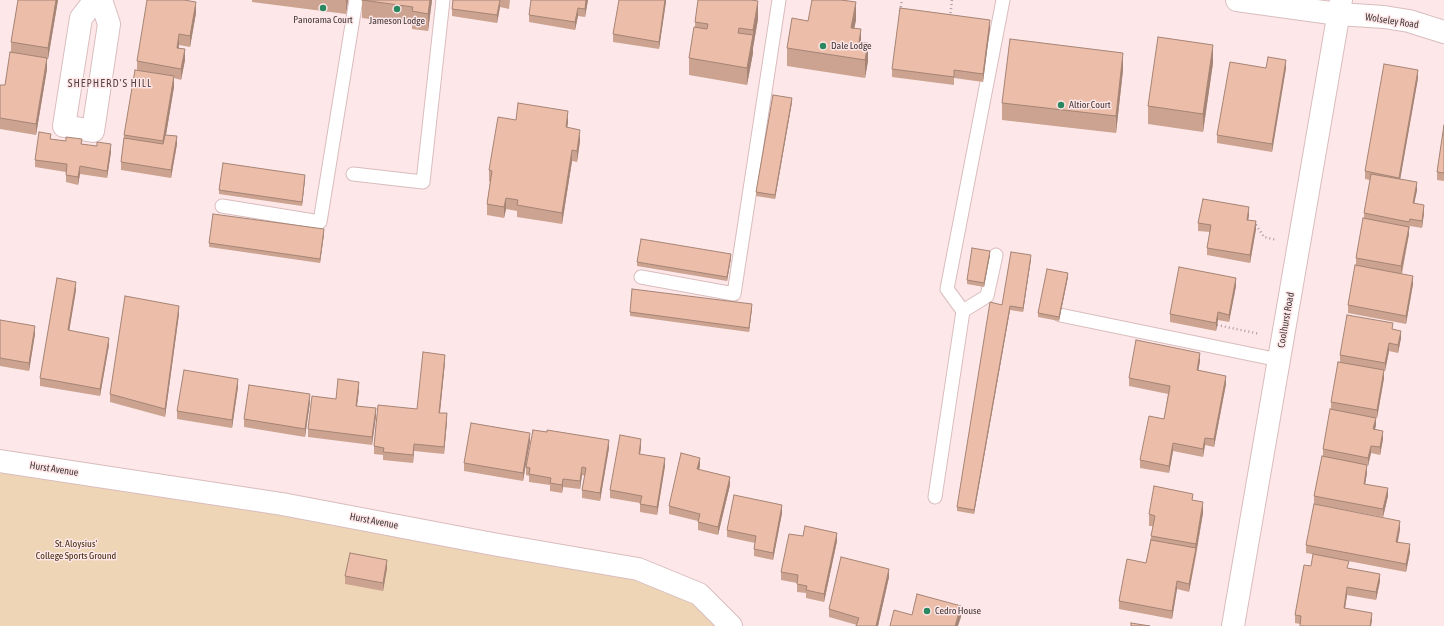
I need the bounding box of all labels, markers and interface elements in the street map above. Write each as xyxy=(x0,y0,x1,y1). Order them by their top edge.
marker: Panorama Court xyxy=(318,3,328,13)
marker: Jameson Lodge xyxy=(392,4,402,14)
street label: Wolseley Road xyxy=(1364,11,1420,31)
place label: Panorama Court xyxy=(293,14,353,26)
place label: Jameson Lodge xyxy=(369,15,425,27)
place label: Dale Lodge xyxy=(831,40,872,52)
marker: Dale Lodge xyxy=(818,41,828,51)
district label: SHEPHERD'S HILL xyxy=(68,77,152,91)
place label: Altior Court xyxy=(1069,99,1111,111)
marker: Altior Court xyxy=(1056,100,1066,110)
street label: Coolhurst Road xyxy=(1275,291,1297,349)
street label: Hurst Avenue xyxy=(29,459,79,479)
street label: Hurst Avenue xyxy=(349,510,399,532)
park label: St. Aloysius' College Sports Ground xyxy=(36,538,116,562)
place label: Cedro House xyxy=(935,605,981,617)
marker: Cedro House xyxy=(922,606,932,616)

